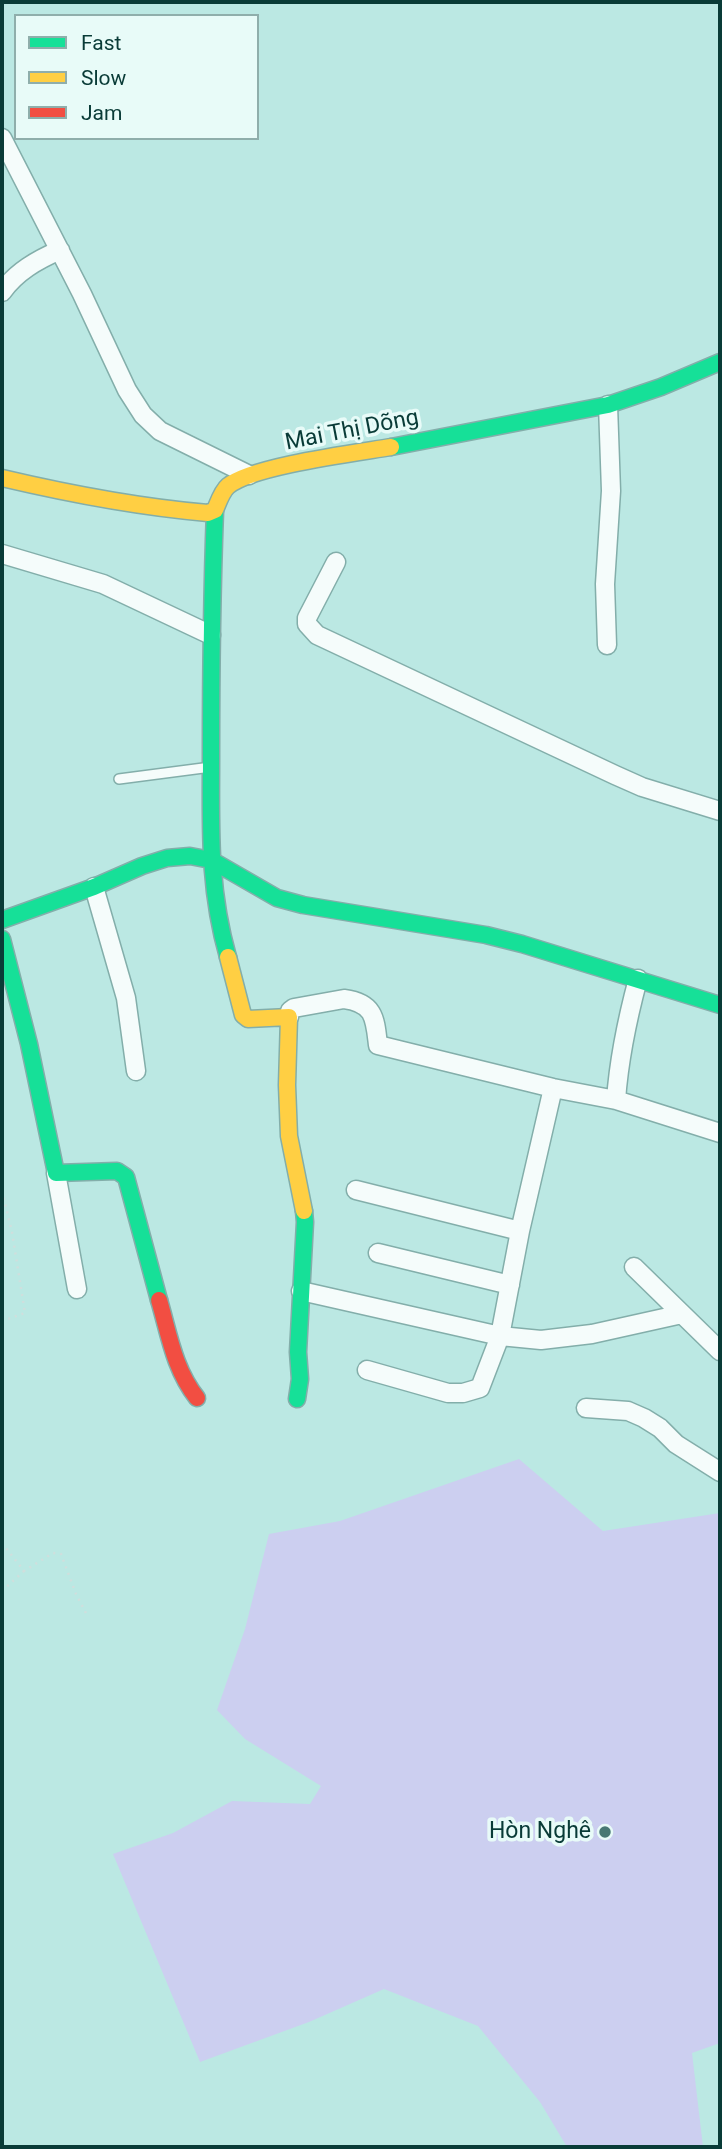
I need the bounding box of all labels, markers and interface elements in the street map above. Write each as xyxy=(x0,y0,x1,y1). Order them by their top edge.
legend xyxy=(14,14,259,140)
text: Fast xyxy=(81,31,121,55)
text: Slow xyxy=(81,66,126,90)
text: Jam xyxy=(81,101,122,125)
street label: Mai Thị Dõng xyxy=(283,405,421,457)
place label: Hòn Nghê xyxy=(489,1818,591,1846)
marker: Hòn Nghê xyxy=(597,1824,613,1840)

